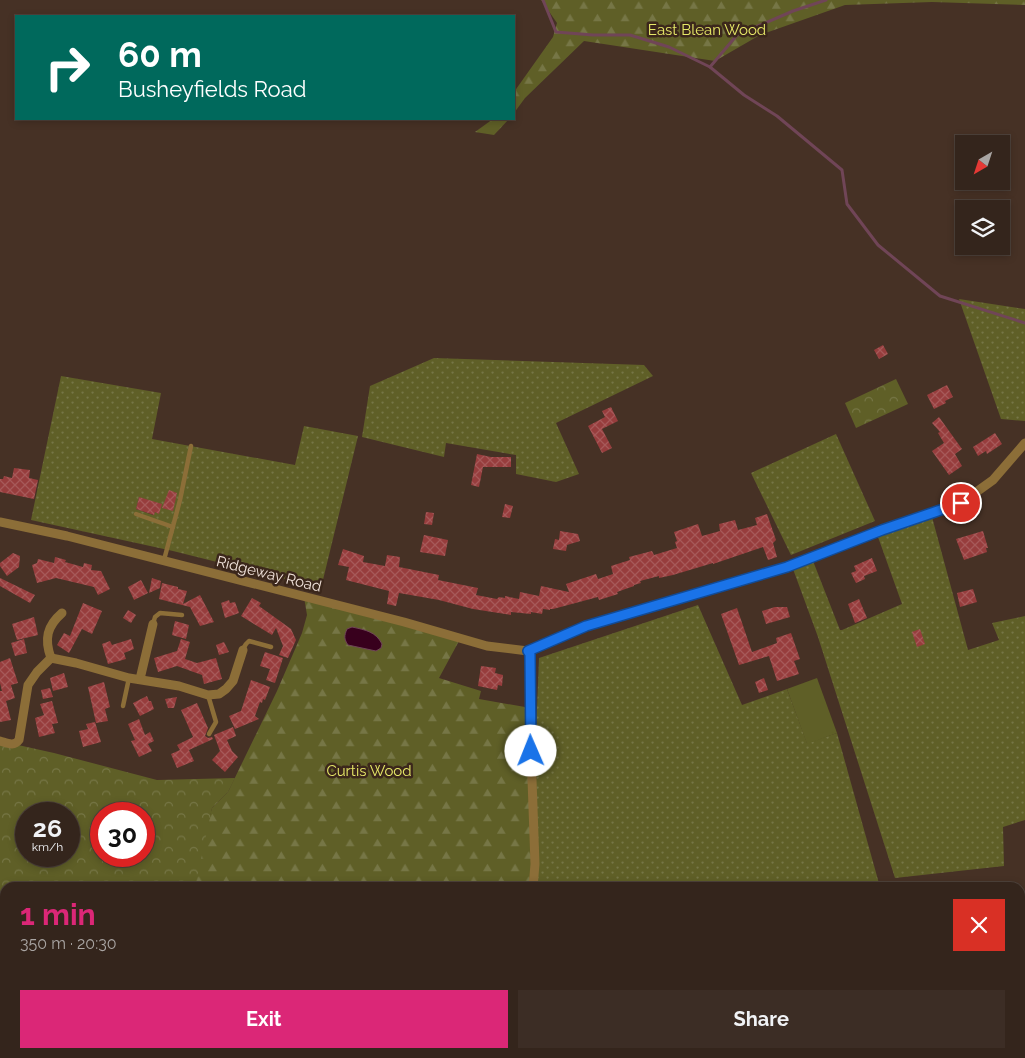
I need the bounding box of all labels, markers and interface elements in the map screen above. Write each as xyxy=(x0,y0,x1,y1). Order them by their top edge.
park label: East Blean Wood xyxy=(648,21,766,39)
text: 60 m xyxy=(118,34,202,75)
icon: right xyxy=(35,35,100,100)
text: Busheyfields Road xyxy=(118,76,306,102)
north arrow xyxy=(955,135,1010,190)
map controls xyxy=(955,135,1010,255)
button: layers xyxy=(955,200,1010,255)
pin xyxy=(940,482,982,524)
icon: arrive xyxy=(947,489,975,517)
street label: Ridgeway Road xyxy=(215,552,323,596)
position arrow xyxy=(504,724,556,776)
park label: Curtis Wood xyxy=(326,762,412,780)
speed limit sign: 30 xyxy=(90,802,155,867)
text: 26 xyxy=(33,813,62,843)
text: km/h xyxy=(32,840,63,854)
text: 1 min xyxy=(20,897,96,932)
button: close xyxy=(953,899,1005,951)
text: 350 m · 20:30 xyxy=(20,934,117,953)
button: Exit xyxy=(20,990,508,1048)
button: Share xyxy=(518,990,1005,1048)

